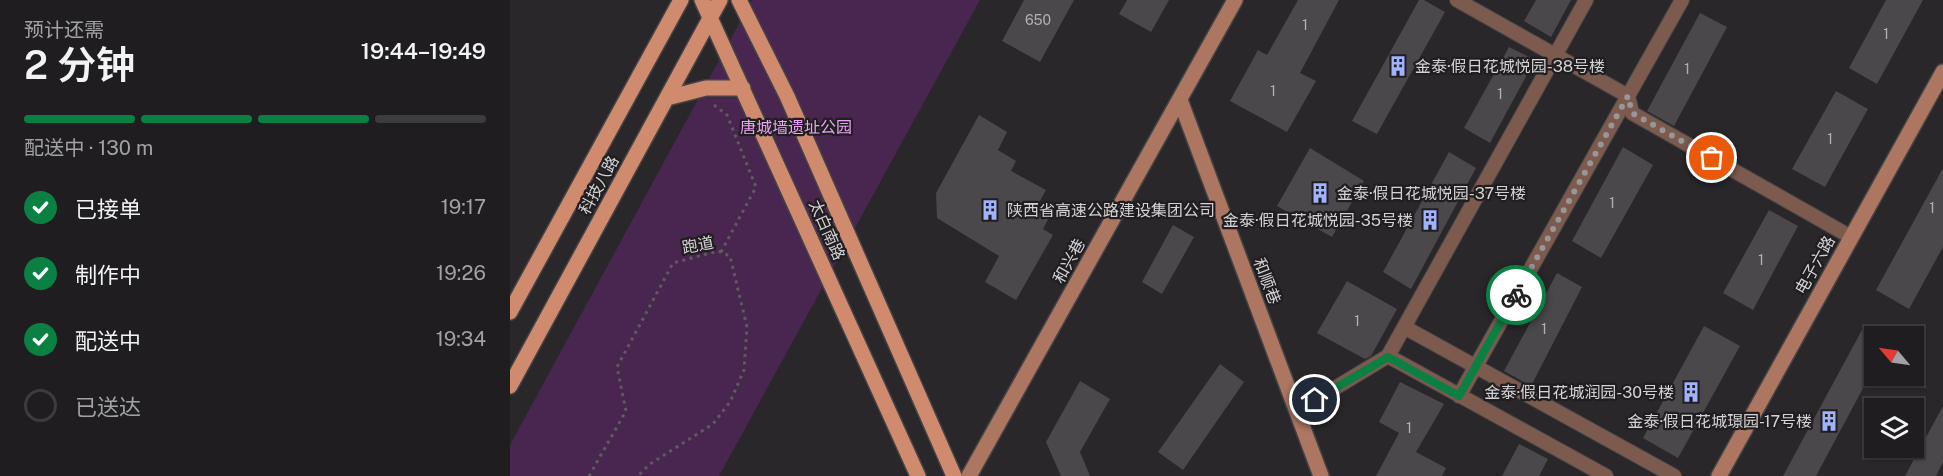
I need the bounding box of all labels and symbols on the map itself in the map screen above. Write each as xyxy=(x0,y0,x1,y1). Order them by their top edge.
house number: 650 xyxy=(1025,12,1051,28)
house number: 1 xyxy=(1302,17,1308,33)
house number: 1 xyxy=(1883,26,1889,42)
building icon: 金泰·假日花城悦园-38号楼 xyxy=(1386,54,1410,78)
place label: 金泰·假日花城悦园-38号楼 xyxy=(1415,57,1605,76)
house number: 1 xyxy=(1684,61,1690,77)
house number: 1 xyxy=(1270,83,1276,99)
house number: 1 xyxy=(1497,86,1503,102)
park label: 唐城墙遗址公园 xyxy=(740,118,852,137)
house number: 1 xyxy=(1827,131,1833,147)
pin xyxy=(1686,132,1737,183)
street label: 科技八路 xyxy=(575,152,623,218)
building icon: 金泰·假日花城悦园-37号楼 xyxy=(1308,181,1332,205)
place label: 金泰·假日花城悦园-37号楼 xyxy=(1337,184,1526,203)
house number: 1 xyxy=(1609,195,1615,211)
street label: 太白南路 xyxy=(805,197,849,263)
building icon: 陕西省高速公路建设集团公司 xyxy=(978,198,1002,222)
house number: 1 xyxy=(1929,200,1935,216)
place label: 陕西省高速公路建设集团公司 xyxy=(1007,201,1215,220)
building icon: 金泰·假日花城悦园-35号楼 xyxy=(1418,208,1442,232)
place label: 金泰·假日花城悦园-35号楼 xyxy=(1223,211,1413,230)
street label: 电子六路 xyxy=(1791,232,1839,298)
street label: 跑道 xyxy=(680,233,716,257)
street label: 和兴巷 xyxy=(1049,235,1089,287)
house number: 1 xyxy=(1758,252,1764,268)
street label: 和顺巷 xyxy=(1250,255,1284,307)
courier xyxy=(1486,265,1546,325)
house number: 1 xyxy=(1354,313,1360,329)
house number: 1 xyxy=(1541,321,1547,337)
north arrow xyxy=(1864,326,1924,386)
pin xyxy=(1289,374,1340,425)
building icon: 金泰·假日花城润园-30号楼 xyxy=(1679,380,1703,404)
place label: 金泰·假日花城润园-30号楼 xyxy=(1485,383,1674,402)
building icon: 金泰·假日花城璟园-17号楼 xyxy=(1817,409,1841,433)
place label: 金泰·假日花城璟园-17号楼 xyxy=(1627,412,1812,431)
house number: 1 xyxy=(1406,420,1412,436)

